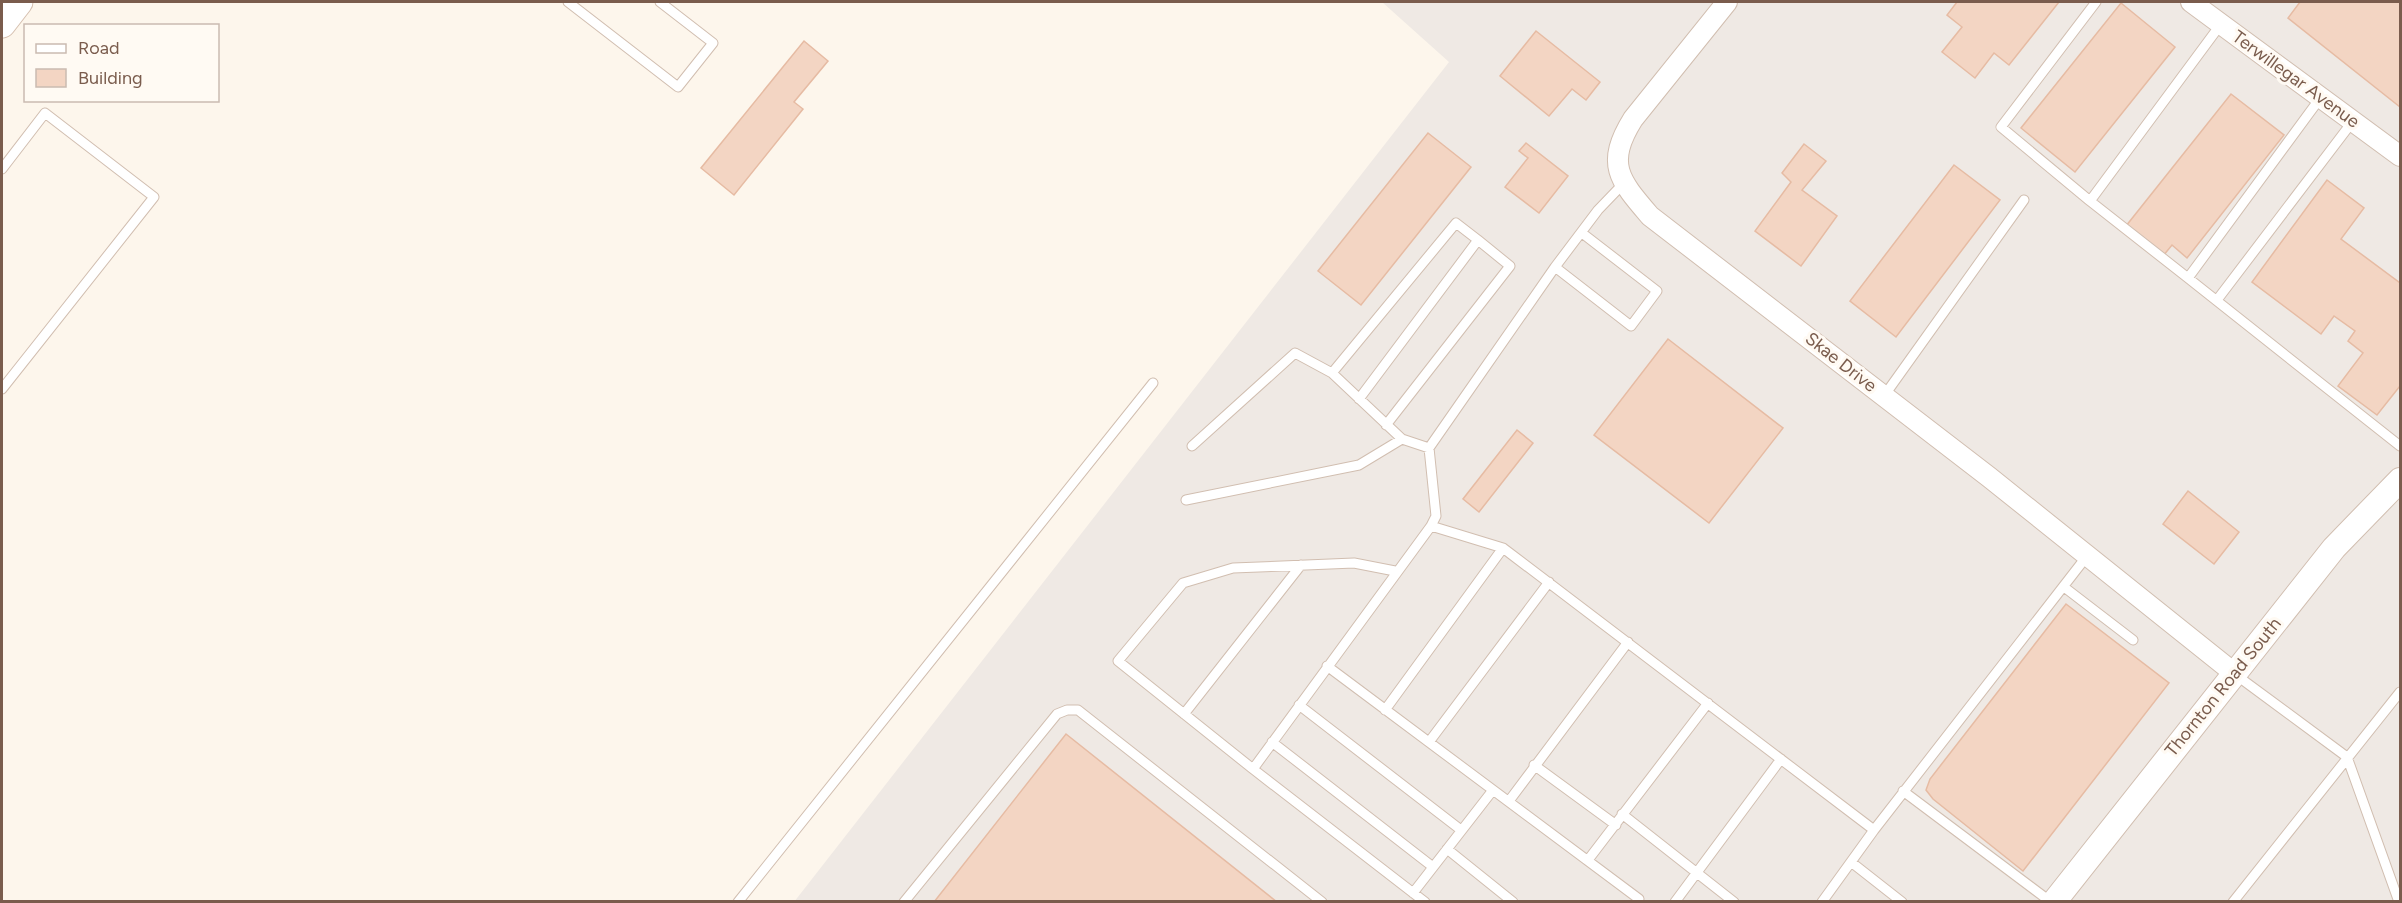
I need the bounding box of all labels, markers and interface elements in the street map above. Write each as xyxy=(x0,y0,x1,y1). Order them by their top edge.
legend xyxy=(24,24,219,102)
street label: Terwillegar Avenue xyxy=(2228,25,2364,133)
text: Road xyxy=(78,37,119,59)
text: Building xyxy=(78,67,143,89)
street label: Skae Drive xyxy=(1801,327,1881,397)
street label: Thornton Road South xyxy=(2160,613,2286,761)

